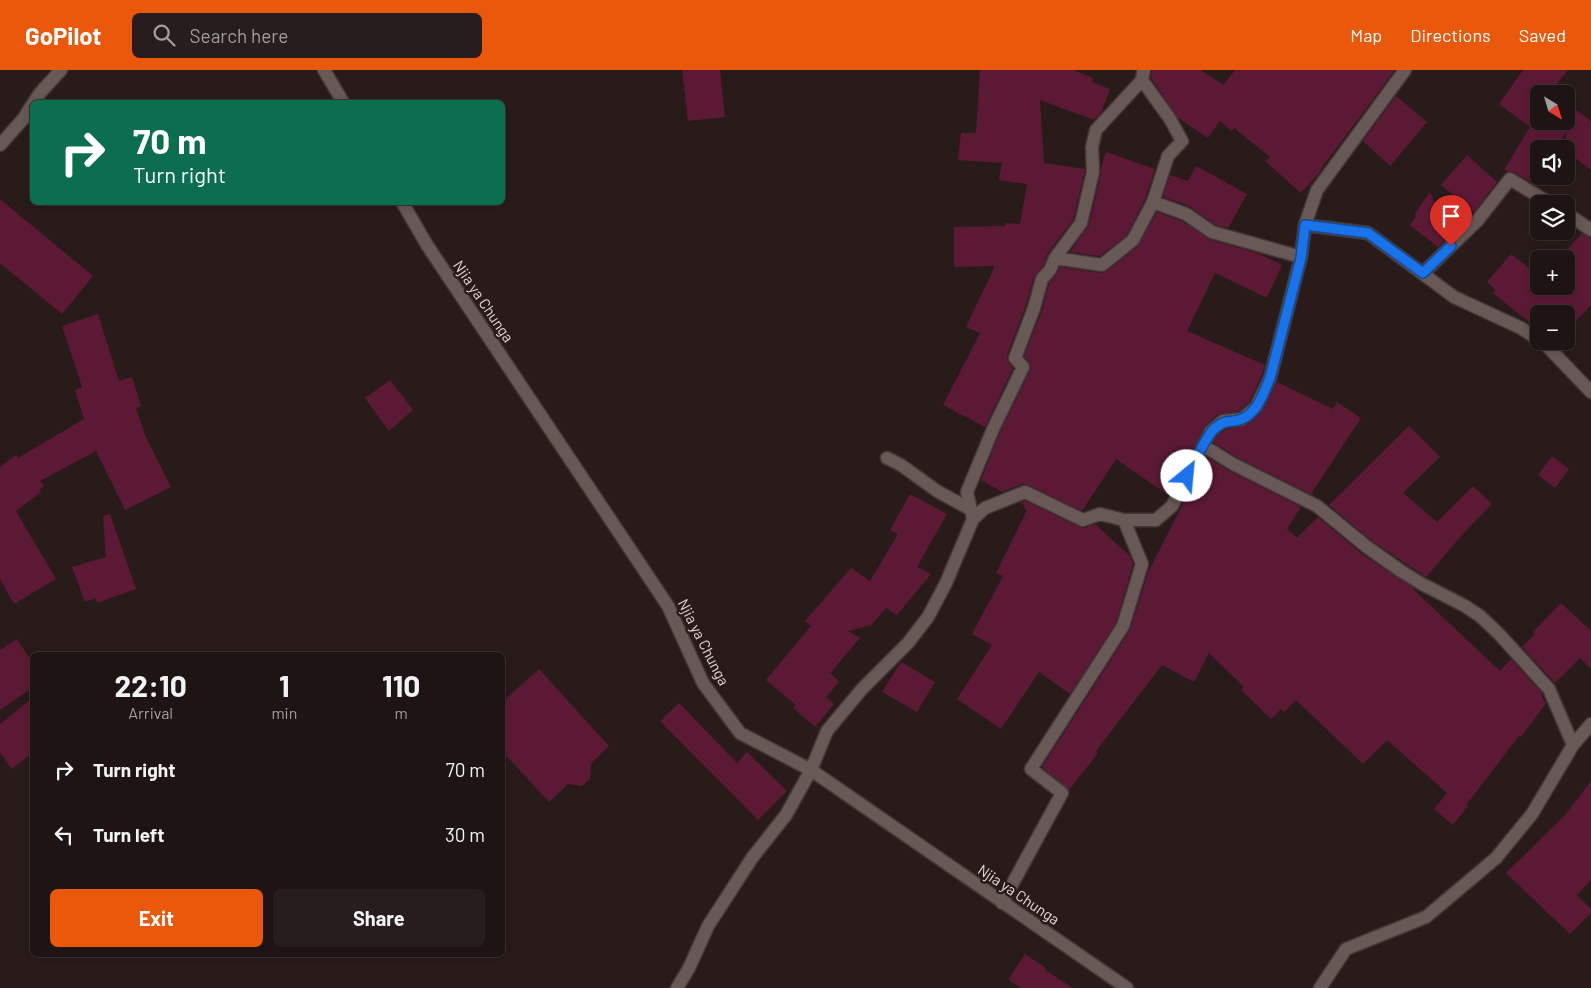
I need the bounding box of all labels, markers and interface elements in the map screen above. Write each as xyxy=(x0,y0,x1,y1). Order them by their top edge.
search box xyxy=(132,13,482,58)
text: GoPilot xyxy=(25,21,102,50)
icon: search xyxy=(150,21,178,49)
text: Search here xyxy=(190,24,288,47)
text: Map xyxy=(1350,24,1382,46)
text: Directions xyxy=(1410,24,1491,46)
text: Saved xyxy=(1519,24,1566,46)
north arrow xyxy=(1530,85,1575,130)
map controls xyxy=(1530,85,1575,350)
text: 70 m xyxy=(133,119,207,161)
icon: right xyxy=(50,120,115,185)
button: sound xyxy=(1530,140,1575,185)
text: Turn right xyxy=(133,161,226,187)
pin xyxy=(1430,195,1472,246)
button: layers xyxy=(1530,195,1575,240)
icon: arrive xyxy=(1437,202,1465,230)
button: + xyxy=(1530,250,1575,295)
street label: Njia ya Chunga xyxy=(450,257,518,345)
button: − xyxy=(1530,305,1575,350)
position arrow xyxy=(1160,449,1212,501)
street label: Njia ya Chunga xyxy=(674,596,734,688)
text: 22:10 xyxy=(115,667,187,703)
text: 1 xyxy=(279,667,290,703)
text: 110 xyxy=(382,667,420,703)
text: Arrival xyxy=(128,703,173,722)
text: min xyxy=(271,703,297,722)
text: m xyxy=(395,703,408,722)
icon: right xyxy=(50,756,78,784)
text: Turn right xyxy=(93,758,175,781)
text: 70 m xyxy=(446,758,485,781)
icon: left xyxy=(50,821,78,849)
text: Turn left xyxy=(93,823,164,846)
text: 30 m xyxy=(445,823,485,846)
street label: Njia ya Chunga xyxy=(975,860,1063,928)
button: Exit xyxy=(50,889,263,947)
button: Share xyxy=(273,889,485,947)

